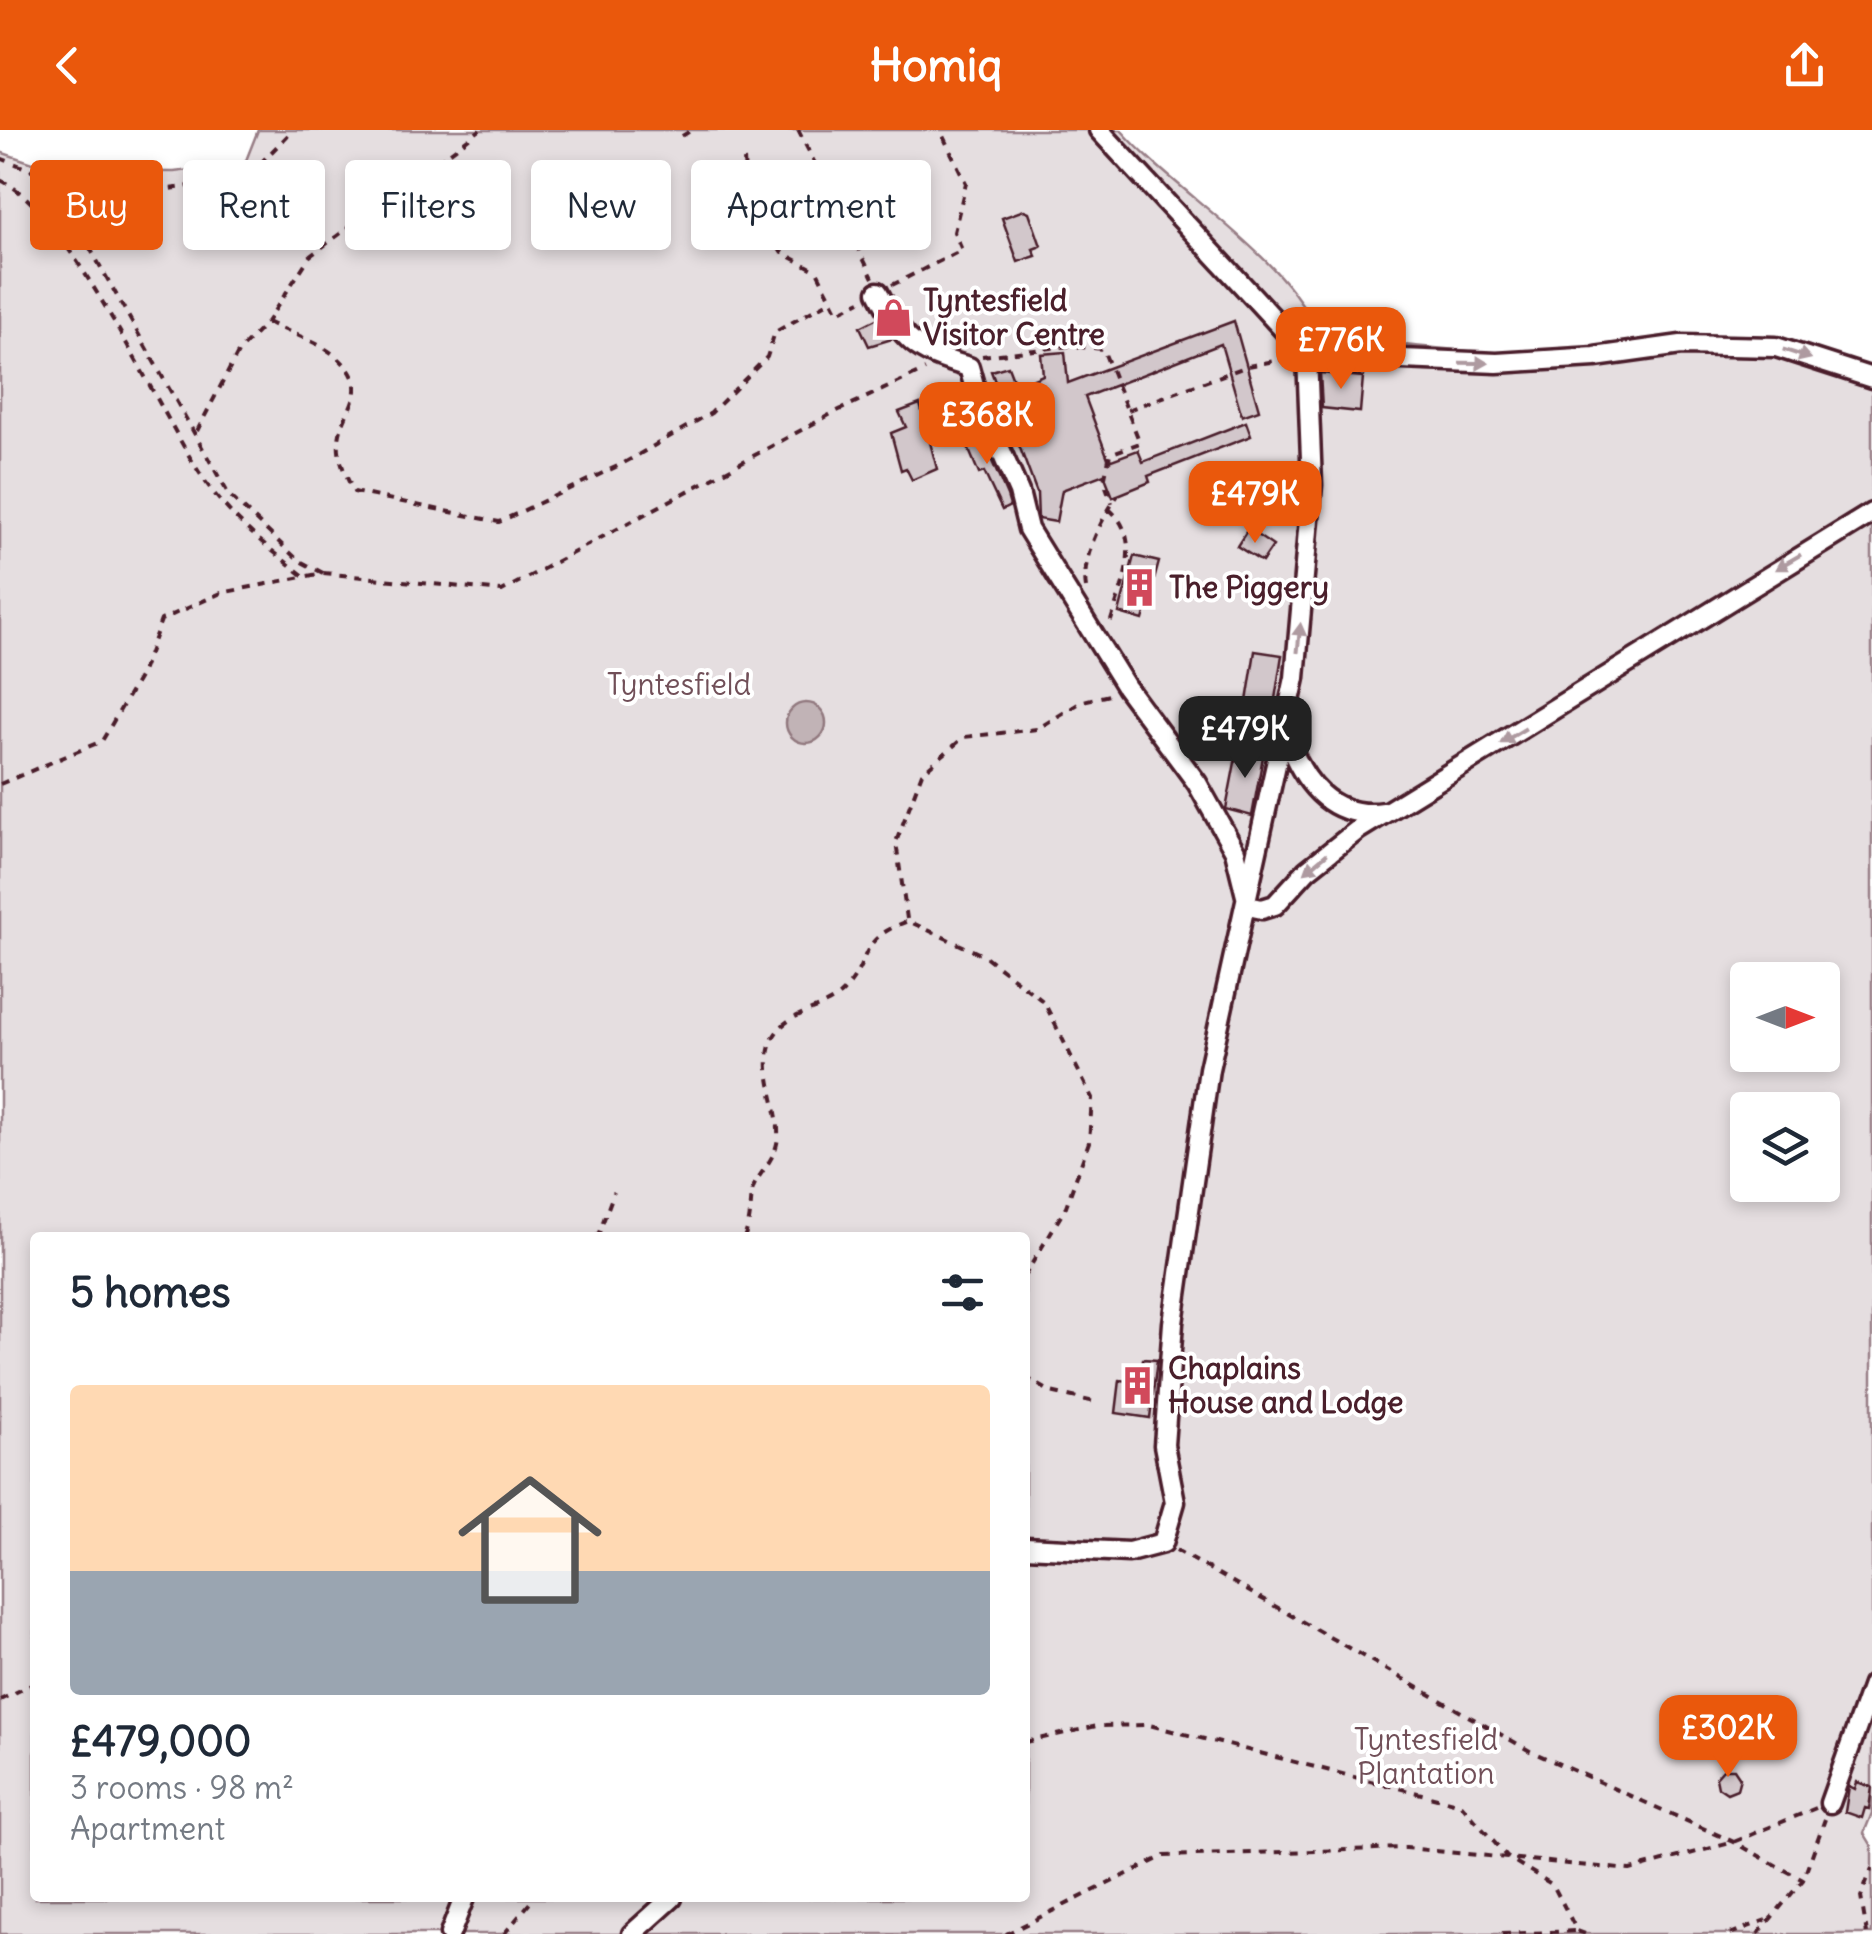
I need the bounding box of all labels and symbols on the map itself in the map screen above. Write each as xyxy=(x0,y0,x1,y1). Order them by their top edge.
place label: Tyntesfield Visitor Centre xyxy=(923,281,1105,353)
shop icon: Tyntesfield Visitor Centre xyxy=(872,296,914,338)
pin: £776K xyxy=(1271,307,1411,392)
one-way arrow xyxy=(1783,347,1813,362)
one-way arrow xyxy=(1459,355,1491,371)
pin: £368K xyxy=(917,382,1057,467)
pin: £479K xyxy=(1185,461,1325,546)
one-way arrow xyxy=(1774,553,1802,571)
building icon: The Piggery xyxy=(1118,566,1160,608)
place label: The Piggery xyxy=(1169,568,1329,606)
one-way arrow xyxy=(1292,621,1308,653)
park label: Tyntesfield xyxy=(607,665,751,703)
pin: £479K xyxy=(1175,696,1315,781)
one-way arrow xyxy=(1499,727,1527,744)
one-way arrow xyxy=(1304,852,1329,873)
north arrow xyxy=(1730,962,1840,1072)
place label: Chaplains House and Lodge xyxy=(1168,1349,1404,1421)
building icon: Chaplains House and Lodge xyxy=(1117,1364,1159,1406)
pin: £302K xyxy=(1658,1695,1798,1780)
park label: Tyntesfield Plantation xyxy=(1354,1720,1498,1792)

